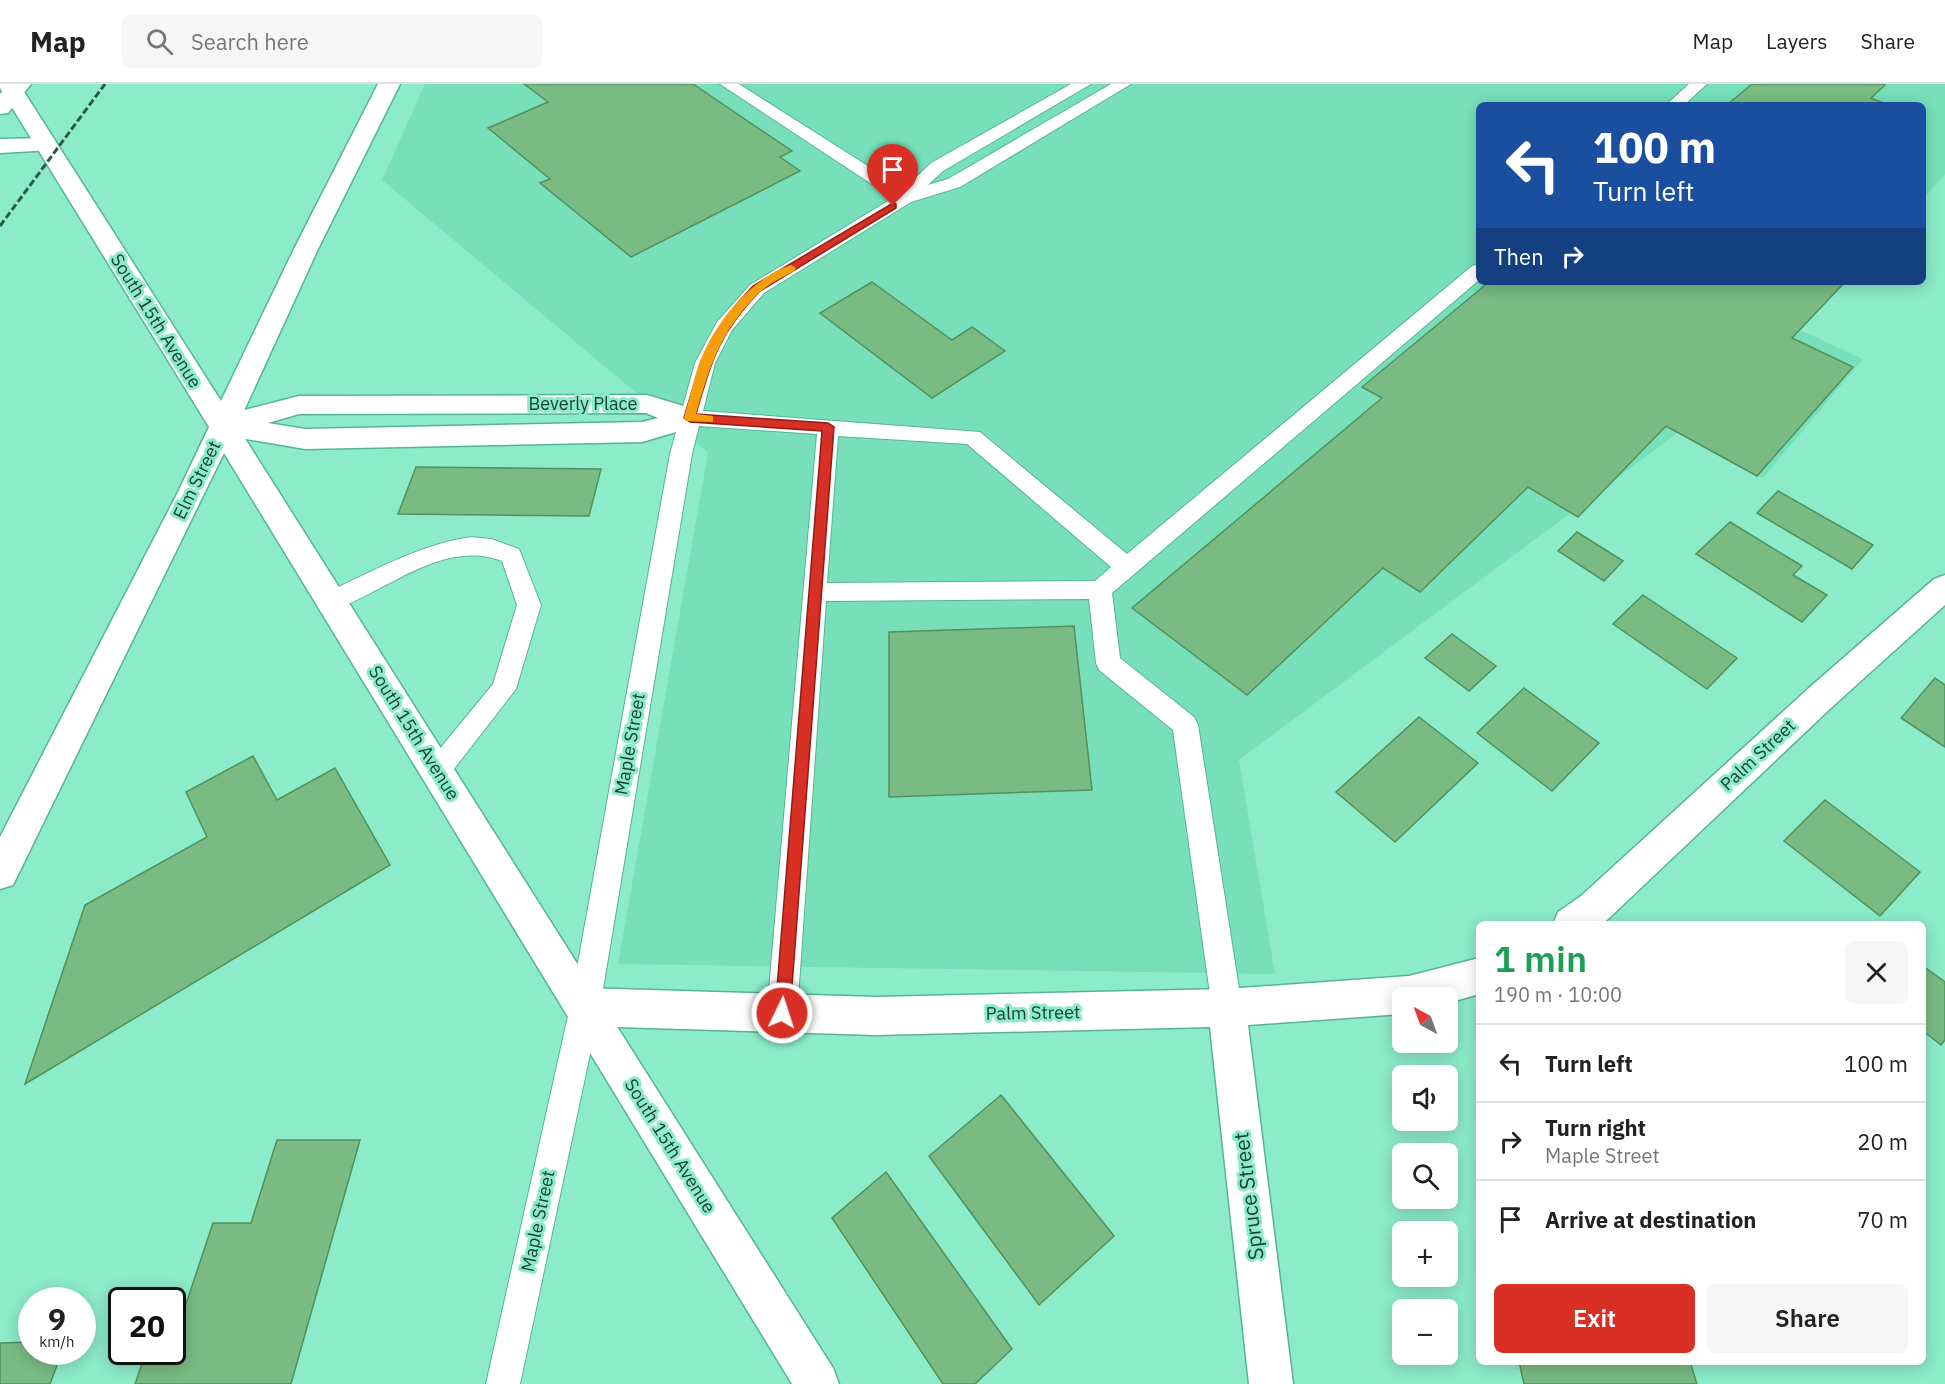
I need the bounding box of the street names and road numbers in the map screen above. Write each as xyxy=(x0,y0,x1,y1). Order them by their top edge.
street label: South 15th Avenue xyxy=(106,249,207,392)
street label: Beverly Place xyxy=(529,392,638,415)
street label: Elm Street xyxy=(168,437,225,523)
street label: South 15th Avenue xyxy=(364,661,465,804)
street label: Maple Street xyxy=(609,691,650,797)
street label: Palm Street xyxy=(1715,714,1800,795)
street label: Palm Street xyxy=(986,1000,1080,1025)
street label: South 15th Avenue xyxy=(620,1074,721,1217)
street label: Spruce Street xyxy=(1226,1131,1270,1262)
street label: Maple Street xyxy=(516,1168,559,1274)

